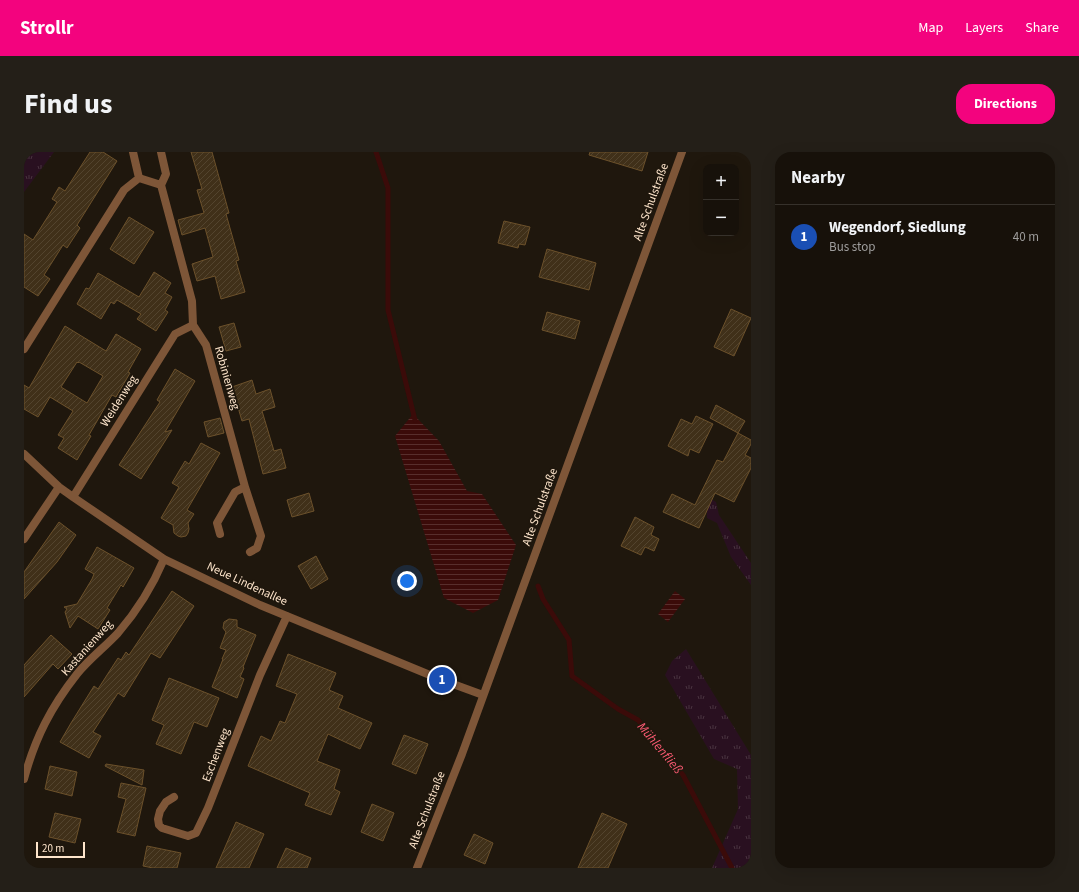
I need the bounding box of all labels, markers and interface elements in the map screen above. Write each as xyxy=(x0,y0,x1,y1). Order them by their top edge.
text: Strollr xyxy=(20,15,74,42)
text: Map xyxy=(918,18,943,38)
text: Layers xyxy=(965,18,1003,38)
text: Share xyxy=(1025,18,1059,38)
text: Find us xyxy=(24,84,112,124)
button: Directions xyxy=(956,84,1055,124)
street label: Alte Schulstraße xyxy=(629,161,673,243)
map controls xyxy=(703,164,739,236)
button: + xyxy=(703,164,739,200)
text: Nearby xyxy=(791,166,845,190)
button: − xyxy=(703,200,739,236)
text: Wegendorf, Siedlung xyxy=(829,217,966,238)
text: 1 xyxy=(801,228,807,246)
text: 40 m xyxy=(1013,228,1039,246)
text: Bus stop xyxy=(829,238,875,256)
street label: Robinienweg xyxy=(210,344,244,412)
street label: Weidenweg xyxy=(96,372,142,430)
street label: Alte Schulstraße xyxy=(518,466,562,548)
street label: Neue Lindenallee xyxy=(204,558,290,610)
your location xyxy=(397,571,417,591)
street label: Kastanienweg xyxy=(57,616,117,680)
pin: 1 xyxy=(429,665,455,695)
water label: Mühlenfließ xyxy=(633,718,687,778)
street label: Eschenweg xyxy=(198,726,234,784)
street label: Alte Schulstraße xyxy=(404,769,450,851)
scale bar xyxy=(36,840,85,859)
text: 20 m xyxy=(42,841,64,856)

